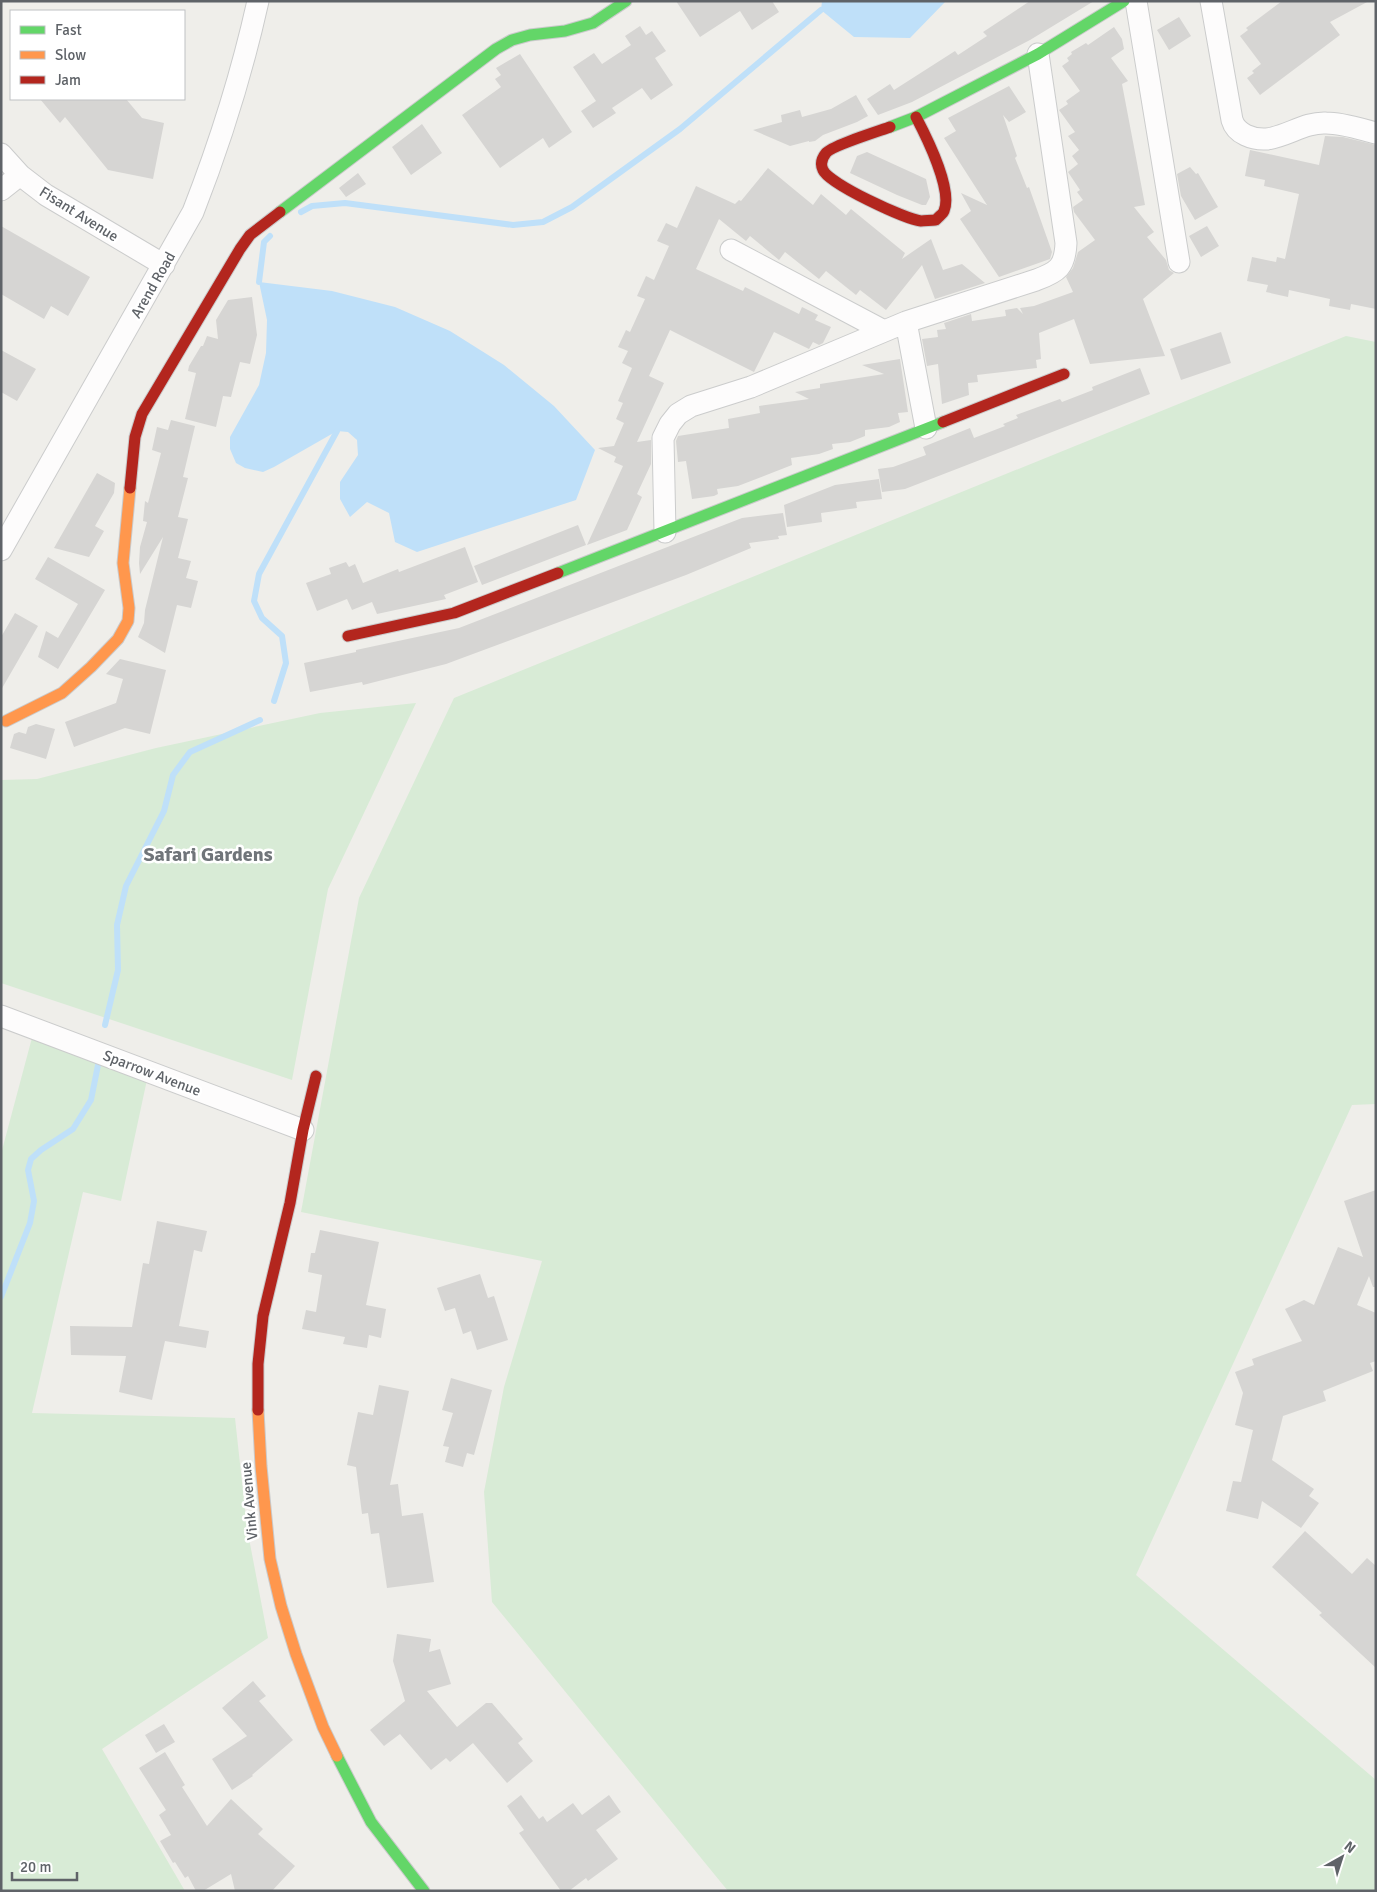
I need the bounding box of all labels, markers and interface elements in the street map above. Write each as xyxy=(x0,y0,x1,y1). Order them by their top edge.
legend xyxy=(10,10,185,100)
text: Fast xyxy=(55,21,82,39)
text: Slow xyxy=(55,46,86,64)
text: Jam xyxy=(55,71,81,89)
street label: Fisant Avenue xyxy=(36,183,122,245)
street label: Arend Road xyxy=(127,249,179,321)
district label: Safari Gardens xyxy=(143,842,273,867)
street label: Sparrow Avenue xyxy=(101,1046,203,1100)
street label: Vink Avenue xyxy=(237,1461,261,1541)
north arrow xyxy=(1317,1832,1367,1882)
text: N xyxy=(1341,1838,1359,1857)
scale bar xyxy=(12,1850,78,1882)
text: 20 m xyxy=(20,1858,51,1876)

